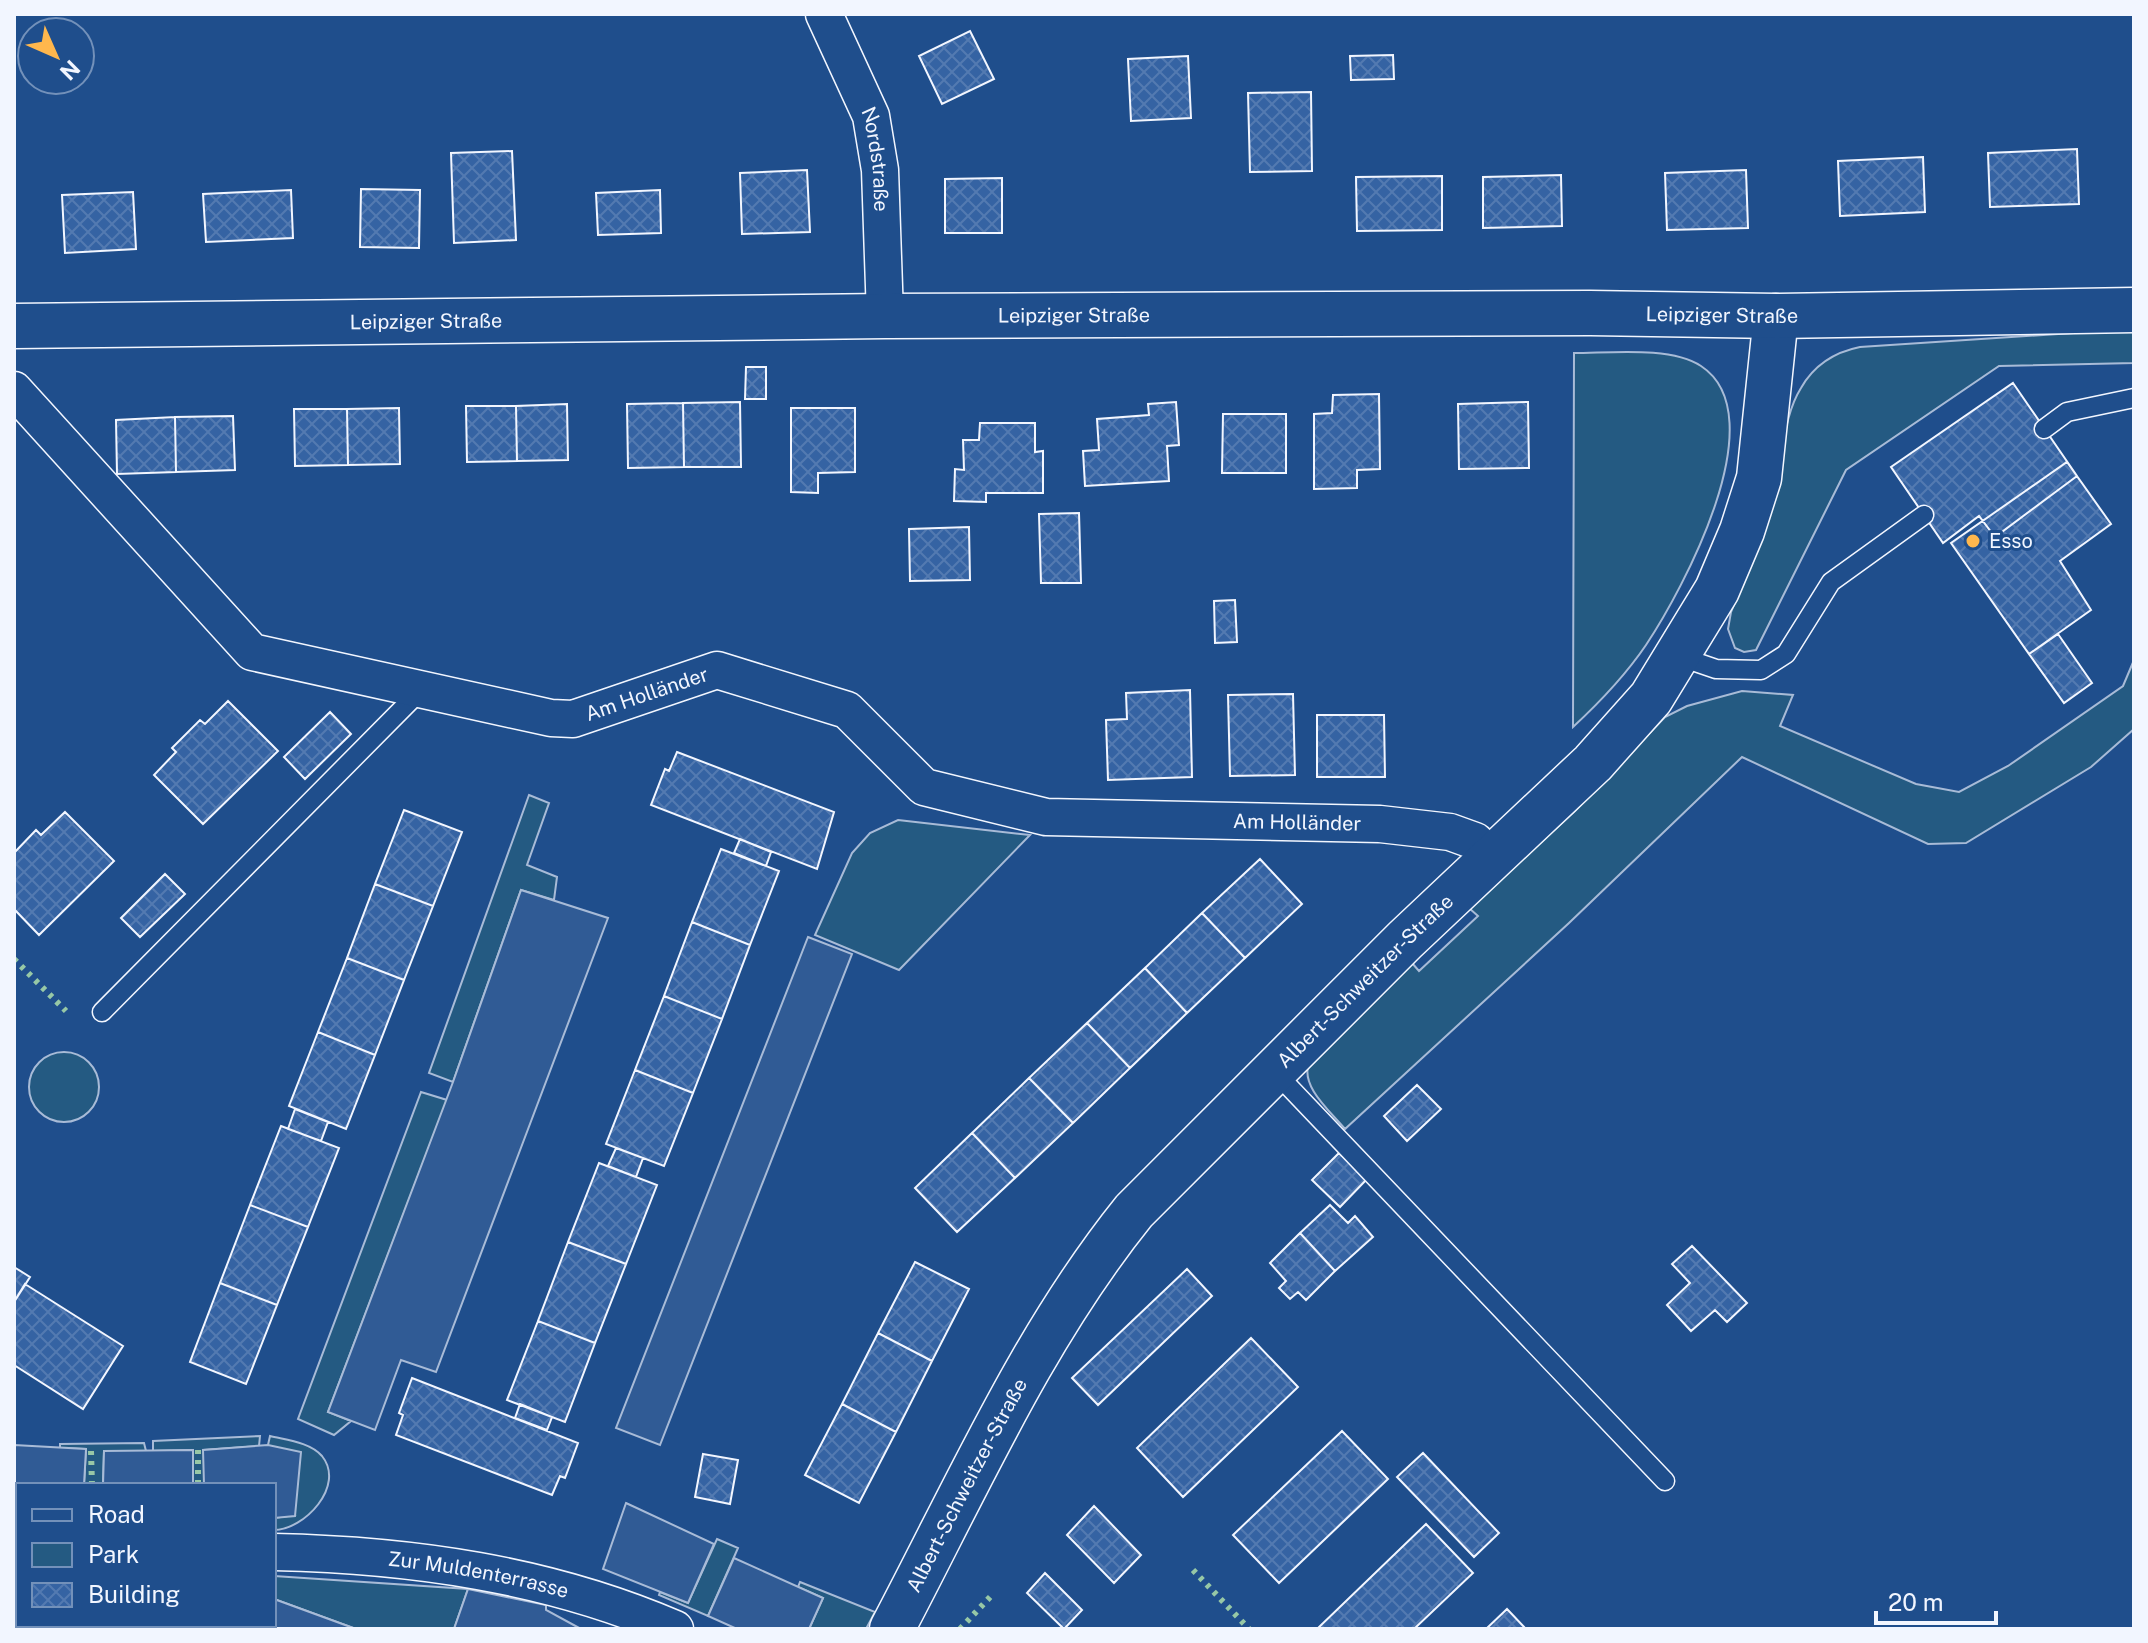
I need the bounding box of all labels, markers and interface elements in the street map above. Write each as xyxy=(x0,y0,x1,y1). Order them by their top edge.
north arrow xyxy=(16,16,96,96)
text: N xyxy=(55,55,85,85)
street label: Nordstraße xyxy=(856,103,893,212)
street label: Leipziger Straße xyxy=(1646,302,1798,328)
street label: Leipziger Straße xyxy=(998,303,1150,328)
street label: Leipziger Straße xyxy=(350,308,502,334)
place label: Esso xyxy=(1989,529,2033,553)
marker: Esso xyxy=(1964,532,1982,550)
street label: Am Holländer xyxy=(582,662,711,726)
street label: Am Holländer xyxy=(1233,809,1362,836)
street label: Albert-Schweitzer-Straße xyxy=(1272,889,1458,1073)
street label: Albert-Schweitzer-Straße xyxy=(901,1374,1032,1596)
legend xyxy=(16,1483,276,1627)
text: Road xyxy=(88,1500,145,1528)
text: Park xyxy=(88,1540,139,1568)
street label: Zur Muldenterrasse xyxy=(387,1547,571,1603)
scale bar xyxy=(1876,1575,1996,1625)
text: Building xyxy=(88,1580,180,1608)
text: 20 m xyxy=(1888,1588,1944,1616)

